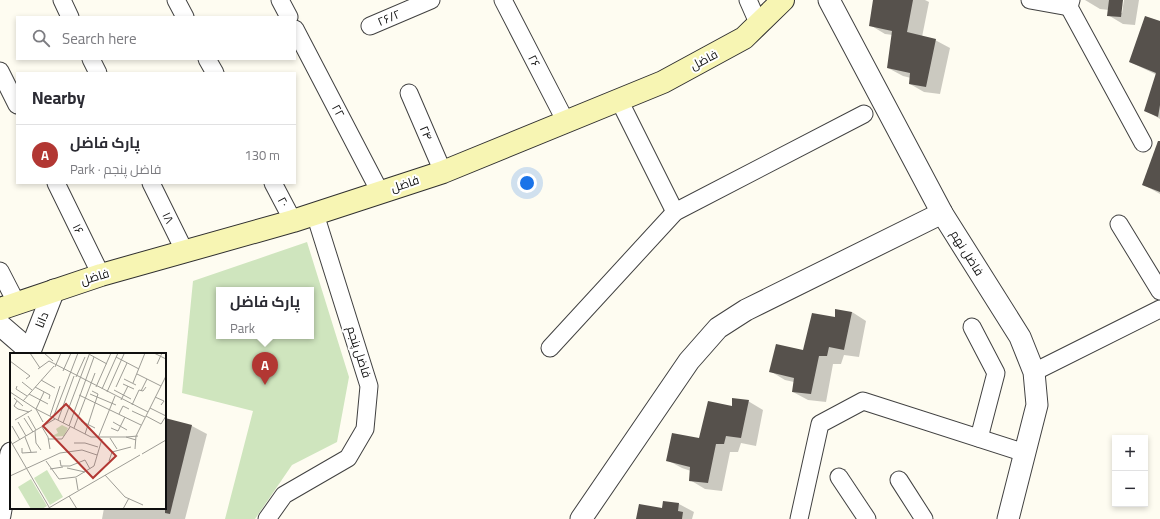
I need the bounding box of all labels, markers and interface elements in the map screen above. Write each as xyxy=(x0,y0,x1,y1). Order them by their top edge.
street label: ۲۶/۲ xyxy=(374,2,404,33)
search box xyxy=(16,16,296,60)
text: Search here xyxy=(62,24,136,53)
icon: search xyxy=(30,27,52,49)
street label: فاضل xyxy=(686,43,722,77)
street label: ۲۶ xyxy=(521,50,547,71)
text: Nearby xyxy=(32,82,85,114)
street label: ۲۲ xyxy=(325,100,352,122)
street label: ۲۴ xyxy=(413,122,440,144)
text: پارک فاضل xyxy=(70,128,140,157)
text: A xyxy=(41,143,49,167)
text: 130 m xyxy=(244,143,280,167)
text: Park · فاضل پنجم xyxy=(70,157,161,181)
street label: فاضل xyxy=(387,168,422,199)
your location xyxy=(517,173,537,193)
street label: ۲۰ xyxy=(271,192,296,211)
street label: ۱۸ xyxy=(156,208,181,228)
street label: ۱۶ xyxy=(66,219,91,238)
street label: فاضل نهم xyxy=(944,225,991,280)
street label: فاضل xyxy=(78,261,112,292)
popup xyxy=(216,287,314,339)
text: پارک فاضل xyxy=(230,287,300,316)
street label: دانا xyxy=(28,308,55,331)
text: Park xyxy=(230,316,255,340)
street label: فاضل پنجم xyxy=(340,323,379,381)
pin: A xyxy=(252,352,278,385)
inset map xyxy=(10,353,166,509)
map controls xyxy=(1112,435,1148,507)
button: + xyxy=(1112,435,1148,471)
button: − xyxy=(1112,471,1148,507)

